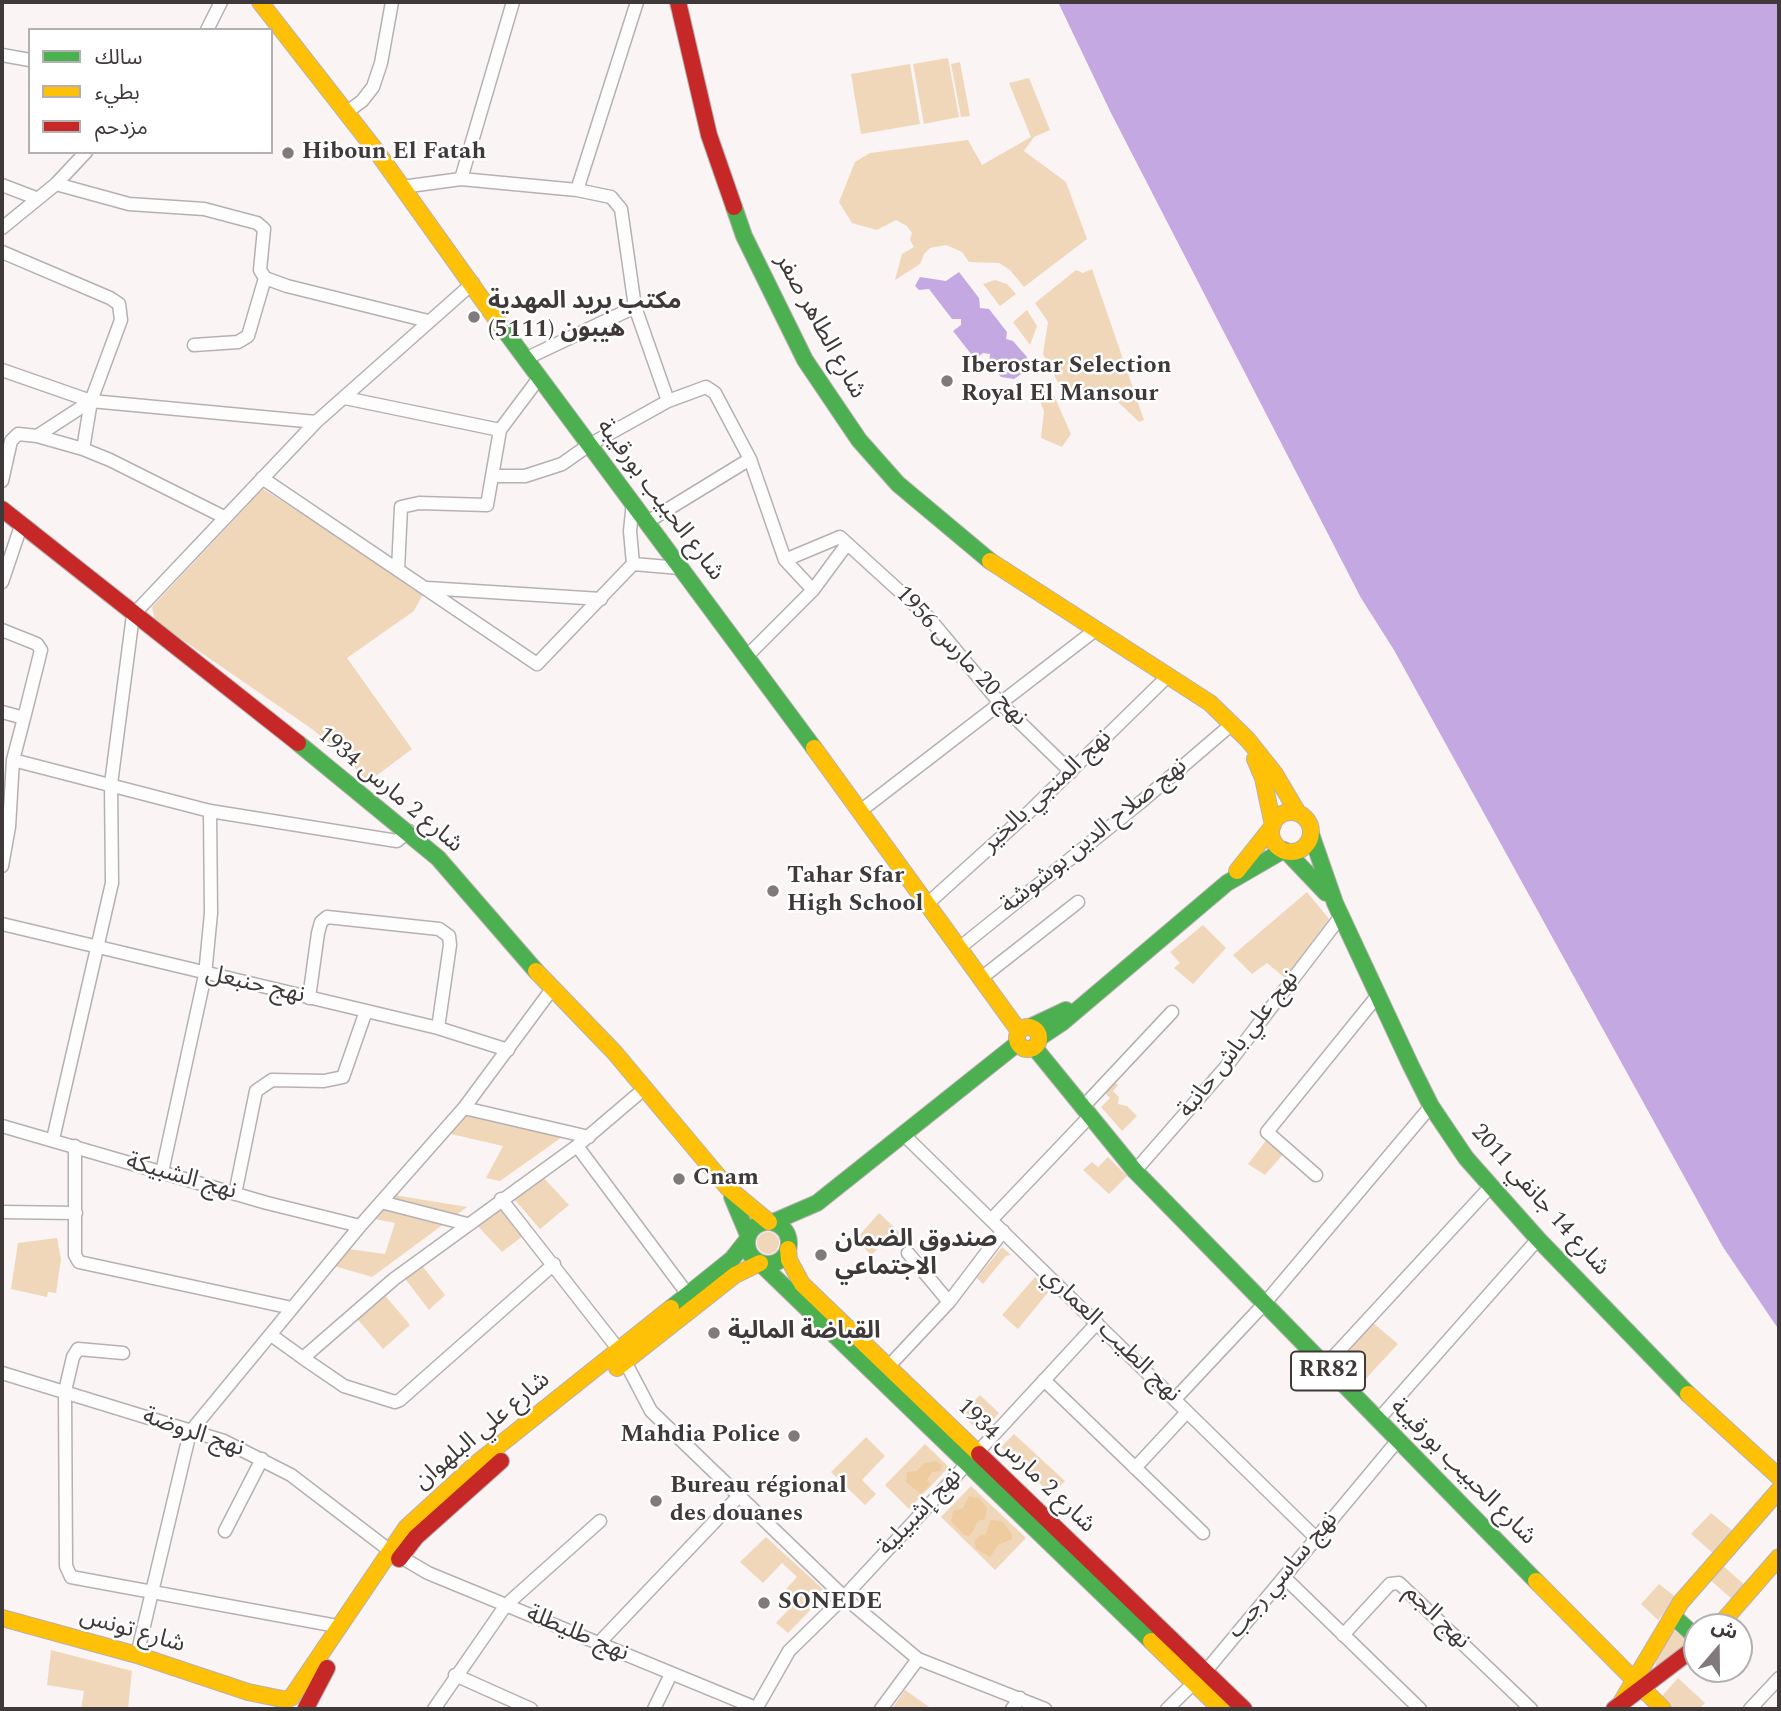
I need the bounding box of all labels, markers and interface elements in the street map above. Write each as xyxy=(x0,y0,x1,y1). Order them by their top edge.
legend xyxy=(28,28,273,154)
text: سالك xyxy=(95,42,142,74)
text: بطيء xyxy=(95,77,140,109)
text: مزدحم xyxy=(95,112,148,144)
place label: Hiboun El Fatah xyxy=(302,139,486,167)
marker: Hiboun El Fatah xyxy=(280,145,296,161)
street label: شارع الطاهر صفر xyxy=(767,250,871,404)
place label: مكتب بريد المهدية هيبون (5111) xyxy=(488,289,681,345)
marker: مكتب بريد المهدية هيبون (5111) xyxy=(466,309,482,325)
place label: Iberostar Selection Royal El Mansour xyxy=(961,353,1171,409)
marker: Iberostar Selection Royal El Mansour xyxy=(939,373,955,389)
street label: شارع الحبيب بورقيبة xyxy=(589,415,729,587)
street label: نهج 20 مارس 1956 xyxy=(888,581,1032,733)
street label: شارع 2 مارس 1934 xyxy=(310,722,468,860)
street label: نهج المنجي بالخير xyxy=(977,725,1119,859)
street label: نهج صلاح الدين بوشوشة xyxy=(996,753,1194,921)
place label: Tahar Sfar High School xyxy=(787,863,923,919)
marker: Tahar Sfar High School xyxy=(765,883,781,899)
street label: نهج حنبعل xyxy=(203,961,307,1011)
street label: نهج علي باش حانبة xyxy=(1174,966,1306,1124)
street label: شارع 14 جانفي 2011 xyxy=(1463,1119,1615,1283)
street label: نهج الشبيكة xyxy=(122,1149,240,1207)
place label: Cnam xyxy=(693,1165,759,1193)
marker: Cnam xyxy=(671,1171,687,1187)
place label: صندوق الضمان الاجتماعي xyxy=(835,1227,997,1283)
marker: صندوق الضمان الاجتماعي xyxy=(813,1247,829,1263)
street label: نهج الطيب العماري xyxy=(1034,1262,1186,1410)
place label: القباضة المالية xyxy=(728,1319,881,1347)
marker: القباضة المالية xyxy=(706,1325,722,1341)
road number: RR82 xyxy=(1291,1352,1365,1390)
street label: شارع علي البلهوان xyxy=(409,1367,557,1497)
street label: شارع 2 مارس 1934 xyxy=(950,1394,1100,1540)
street label: شارع الحبيب بورقيبة xyxy=(1383,1394,1541,1552)
street label: نهج الروضة xyxy=(138,1403,248,1465)
place label: Mahdia Police xyxy=(620,1422,780,1450)
marker: Mahdia Police xyxy=(786,1428,802,1444)
street label: نهج إشبيلية xyxy=(873,1463,969,1563)
place label: Bureau régional des douanes xyxy=(670,1473,847,1529)
marker: Bureau régional des douanes xyxy=(648,1493,664,1509)
street label: نهج ساسي رجب xyxy=(1223,1507,1345,1645)
street label: نهج الجم xyxy=(1397,1580,1475,1656)
place label: SONEDE xyxy=(778,1589,882,1617)
marker: SONEDE xyxy=(756,1595,772,1611)
street label: نهج طليطلة xyxy=(521,1601,633,1669)
street label: شارع تونس xyxy=(76,1603,188,1661)
text: ش xyxy=(1707,1612,1742,1648)
north arrow xyxy=(1683,1613,1753,1683)

